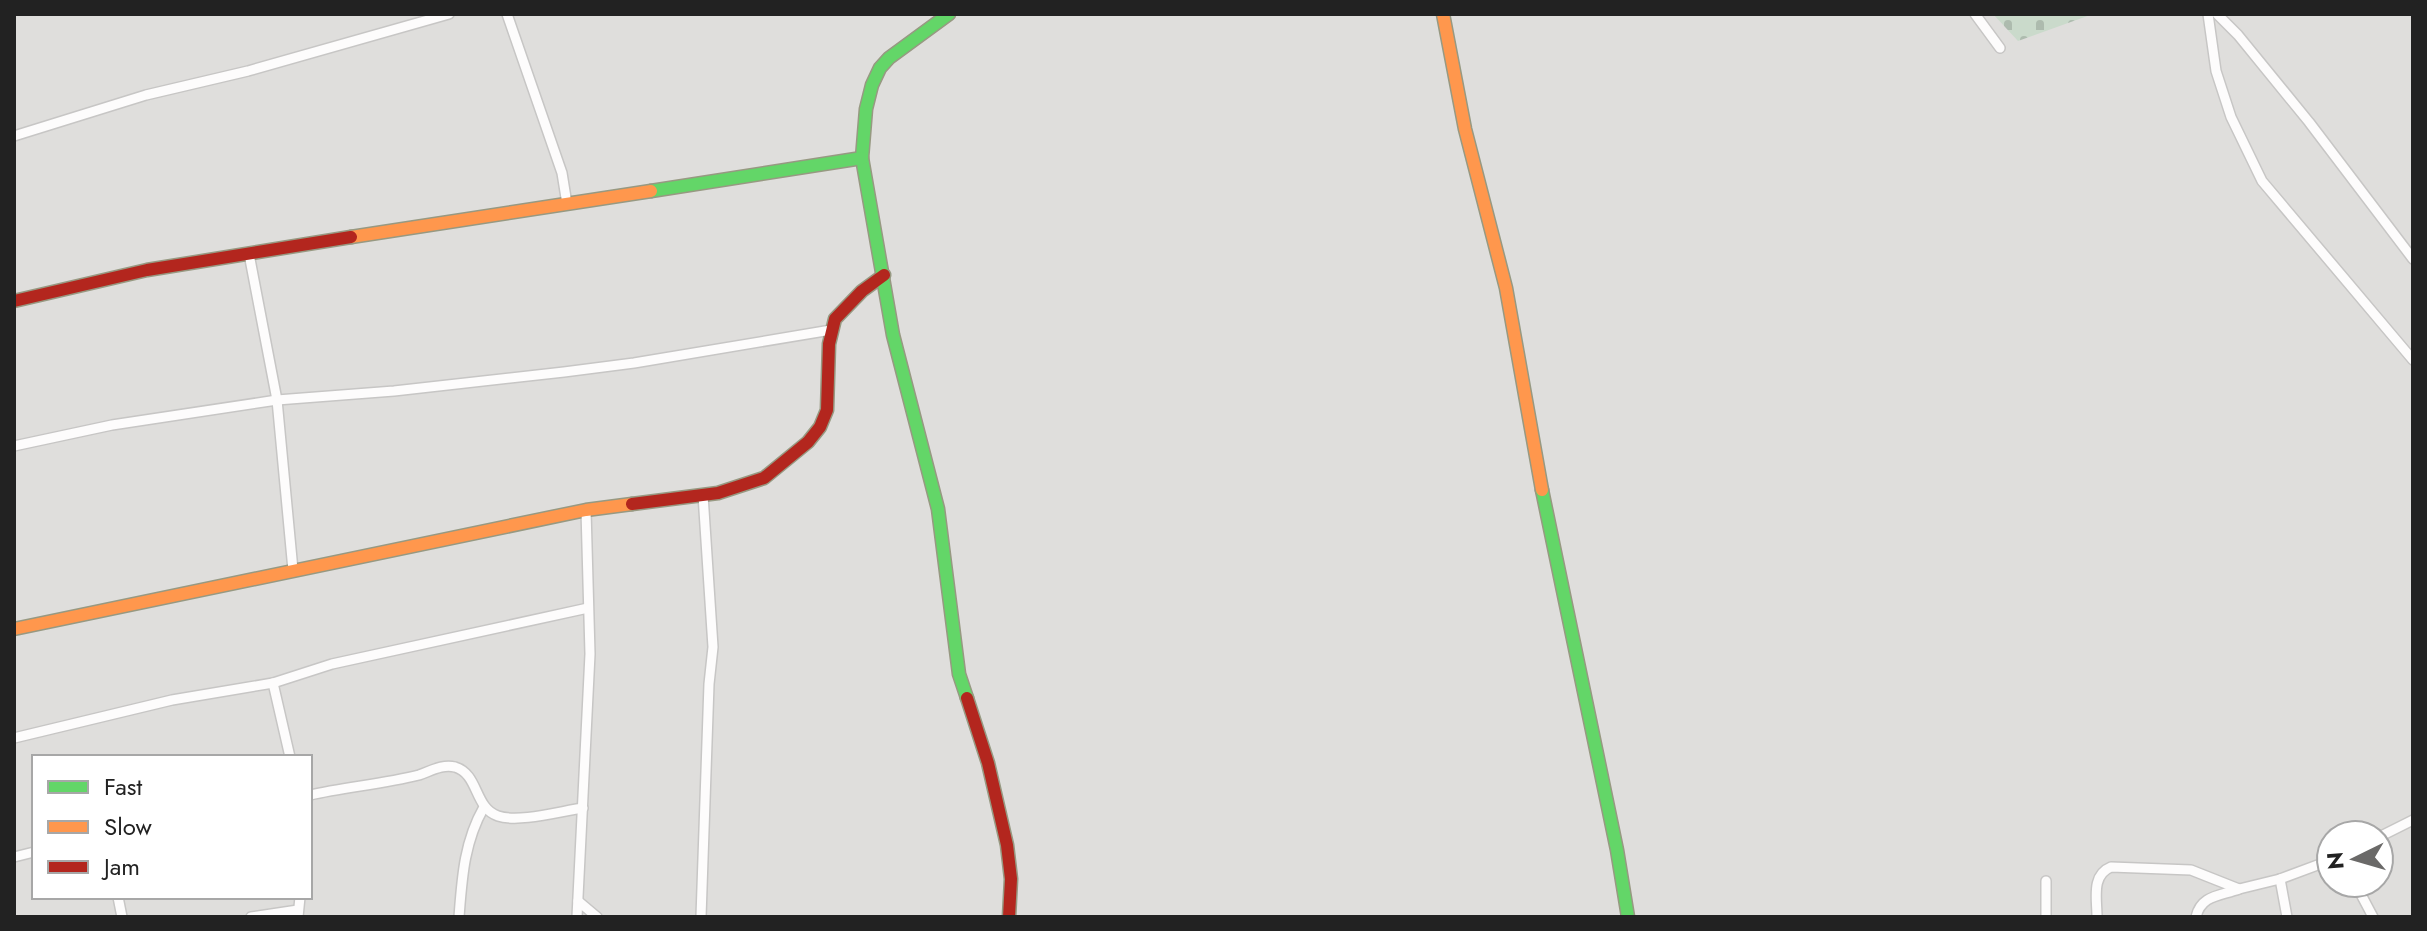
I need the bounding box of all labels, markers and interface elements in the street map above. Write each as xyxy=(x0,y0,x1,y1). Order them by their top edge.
legend xyxy=(32,755,312,899)
text: Fast xyxy=(104,769,142,804)
text: Slow xyxy=(104,809,152,844)
north arrow xyxy=(2315,819,2395,899)
text: Jam xyxy=(101,849,140,884)
text: N xyxy=(2318,851,2352,871)

